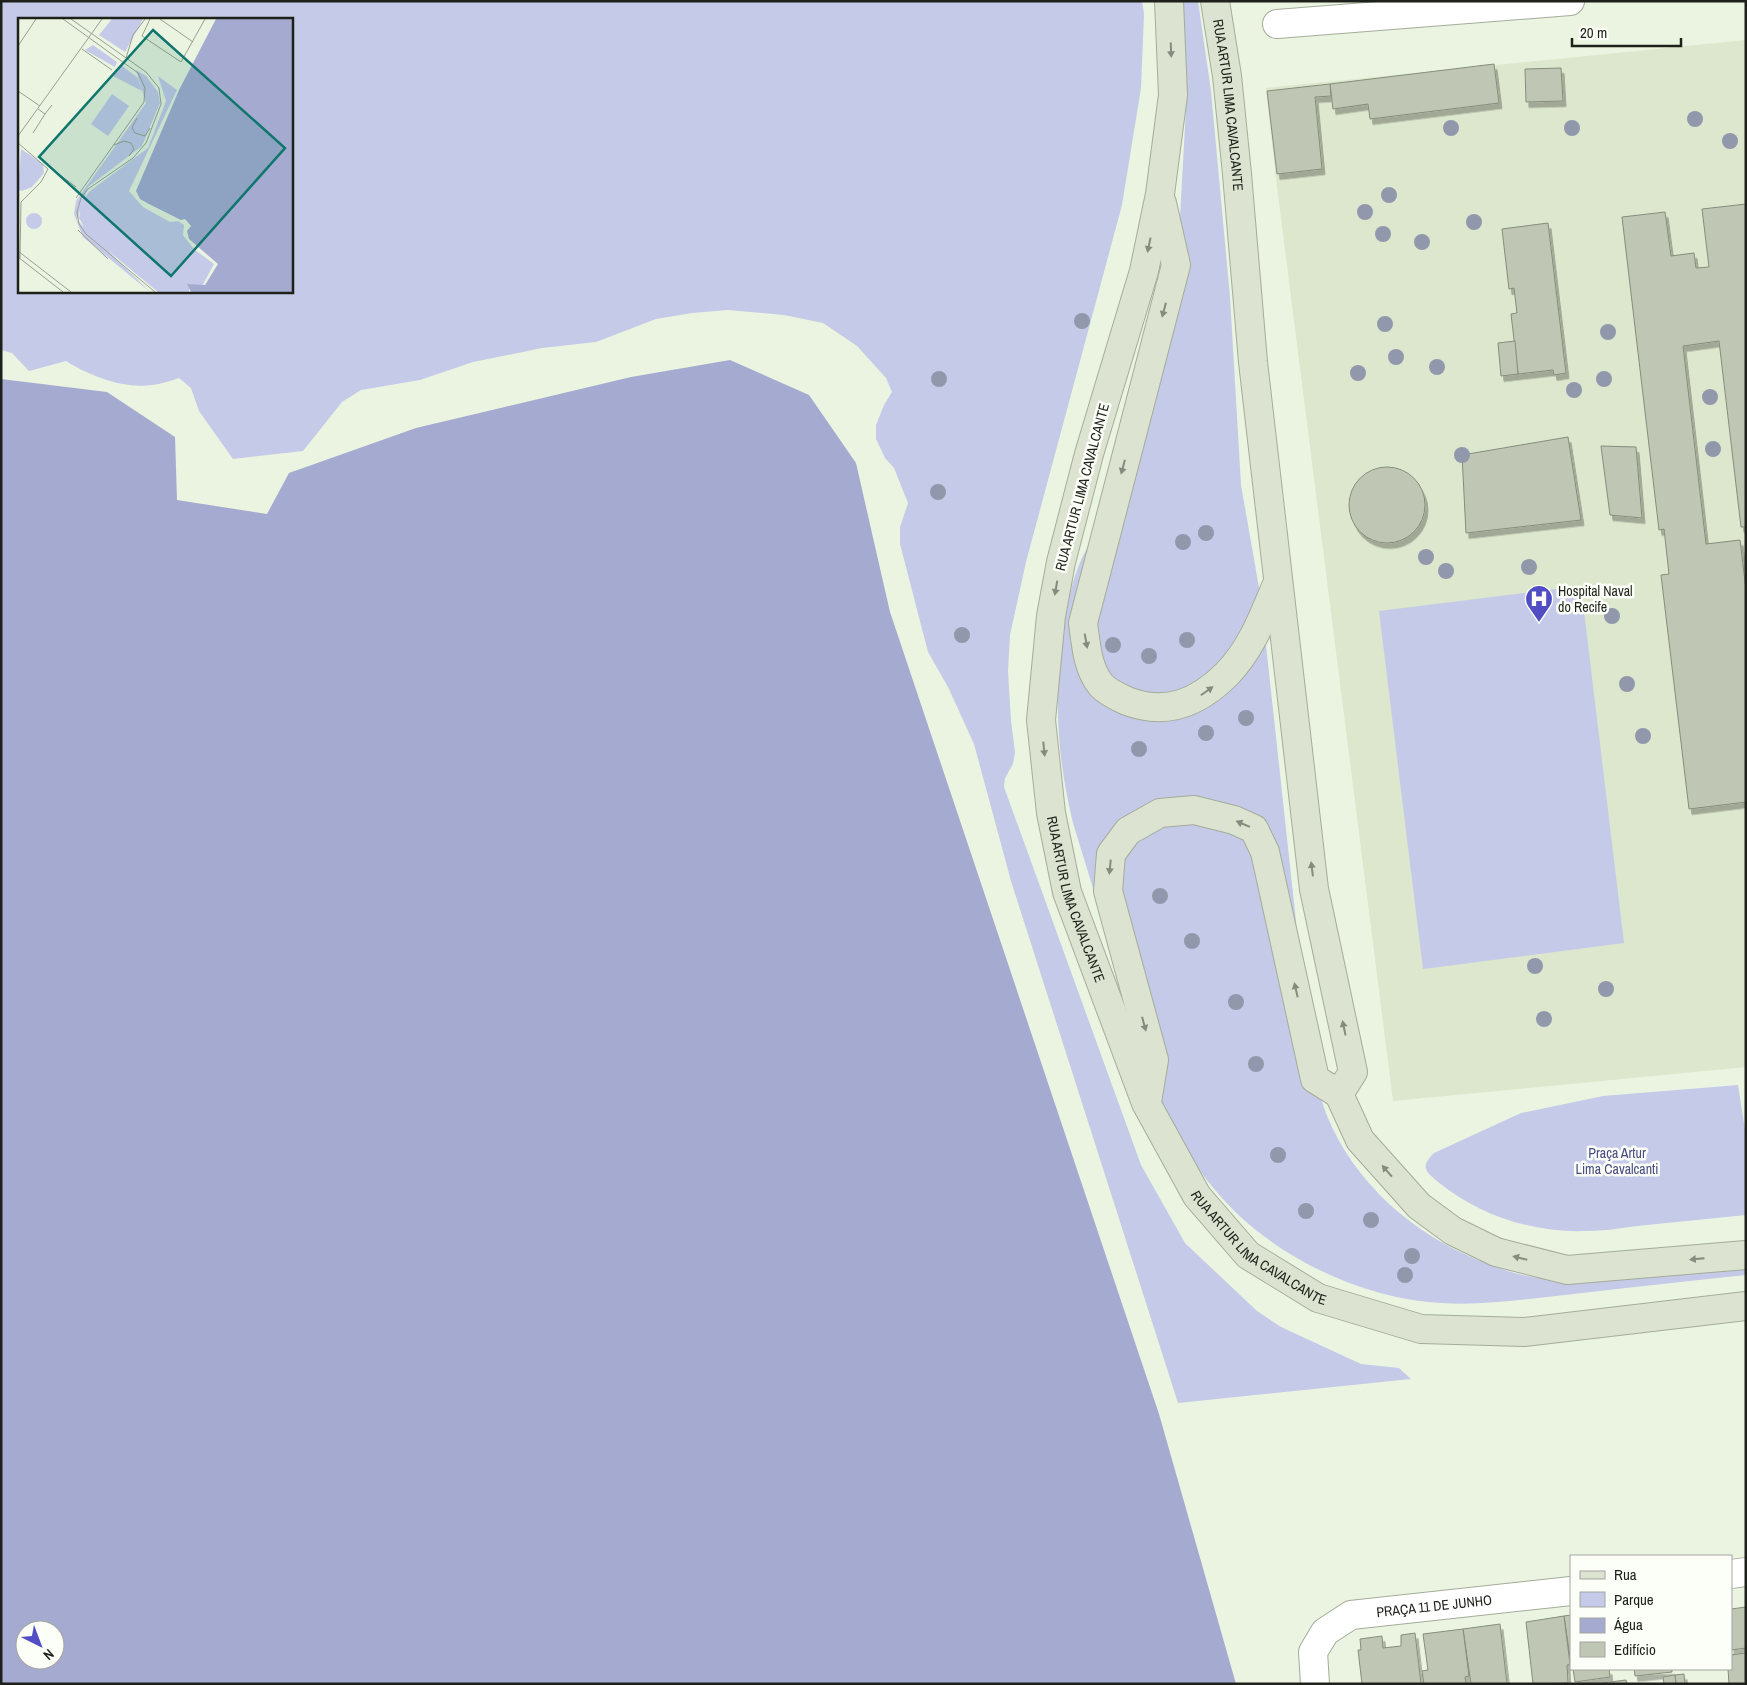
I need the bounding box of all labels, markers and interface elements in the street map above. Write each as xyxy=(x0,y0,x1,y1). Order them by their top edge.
scale bar xyxy=(1572,15,1681,47)
inset map xyxy=(18,18,292,292)
street label: RUA ARTUR LIMA CAVALCANTE xyxy=(1209,18,1247,192)
text: 20 m xyxy=(1580,22,1607,43)
one-way arrow xyxy=(1167,42,1175,58)
one-way arrow xyxy=(1145,238,1153,253)
one-way arrow xyxy=(1160,302,1168,317)
street label: RUA ARTUR LIMA CAVALCANTE xyxy=(1051,401,1113,573)
one-way arrow xyxy=(1119,459,1127,474)
one-way arrow xyxy=(1051,580,1059,596)
place label: Hospital Naval do Recife xyxy=(1558,582,1633,616)
hospital icon: Hospital Naval do Recife xyxy=(1524,584,1554,623)
one-way arrow xyxy=(1082,634,1090,650)
one-way arrow xyxy=(1200,686,1214,696)
one-way arrow xyxy=(1040,741,1048,757)
street label: RUA ARTUR LIMA CAVALCANTE xyxy=(1043,814,1109,985)
one-way arrow xyxy=(1236,819,1250,827)
one-way arrow xyxy=(1106,859,1114,875)
one-way arrow xyxy=(1308,861,1316,877)
one-way arrow xyxy=(1291,982,1299,998)
one-way arrow xyxy=(1141,1017,1149,1032)
one-way arrow xyxy=(1340,1021,1348,1036)
park label: Praça Artur Lima Cavalcanti xyxy=(1576,1144,1658,1178)
one-way arrow xyxy=(1381,1165,1393,1177)
street label: RUA ARTUR LIMA CAVALCANTE xyxy=(1187,1188,1329,1309)
one-way arrow xyxy=(1512,1254,1527,1262)
one-way arrow xyxy=(1689,1255,1705,1263)
legend xyxy=(1570,1555,1732,1670)
text: Rua xyxy=(1614,1564,1637,1585)
text: Parque xyxy=(1614,1589,1654,1610)
street label: PRAÇA 11 DE JUNHO xyxy=(1375,1591,1493,1621)
text: Água xyxy=(1613,1614,1643,1635)
north arrow xyxy=(15,1620,65,1670)
text: Edifício xyxy=(1614,1639,1656,1660)
text: N xyxy=(40,1645,58,1664)

